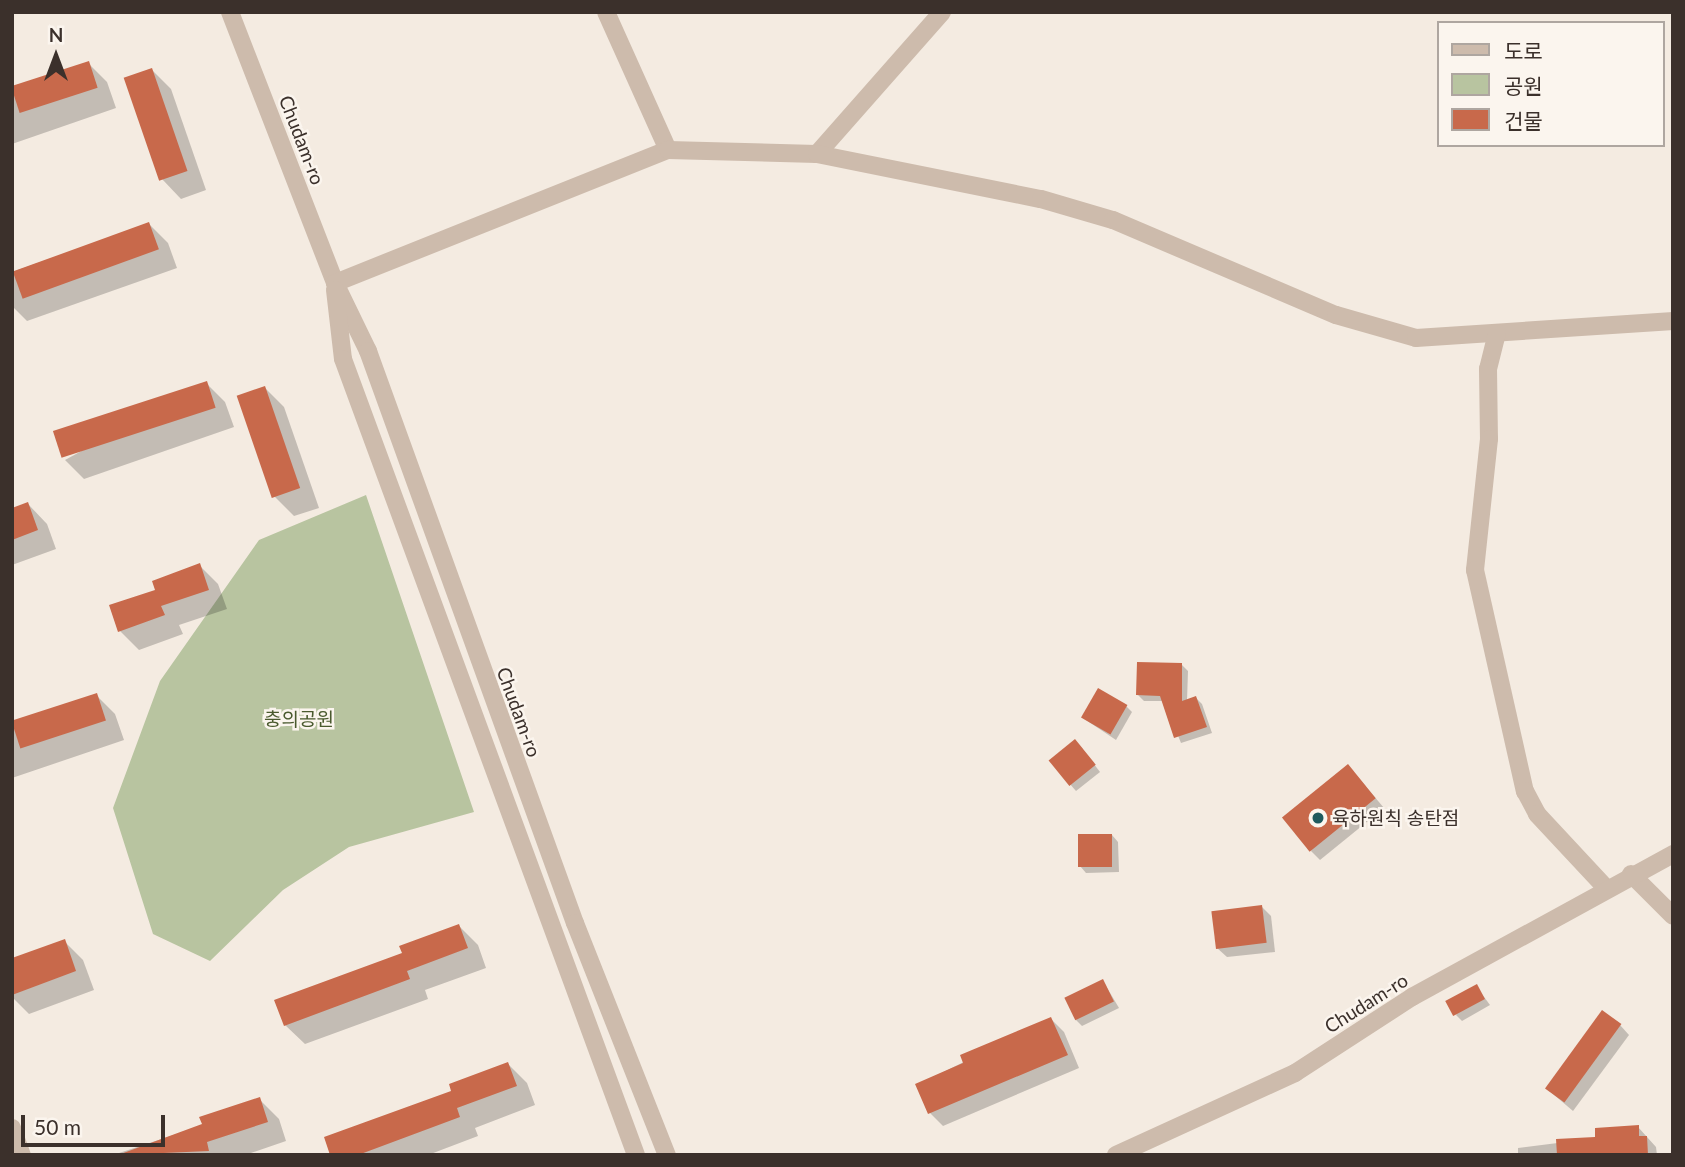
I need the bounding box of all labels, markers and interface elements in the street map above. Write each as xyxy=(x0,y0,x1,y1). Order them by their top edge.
north arrow xyxy=(21,21,91,91)
legend xyxy=(1436,21,1664,147)
text: N xyxy=(49,23,63,46)
text: 도로 xyxy=(1504,38,1543,63)
text: 공원 xyxy=(1504,73,1543,98)
street label: Chudam-ro xyxy=(275,92,329,188)
text: 건물 xyxy=(1504,108,1543,133)
street label: Chudam-ro xyxy=(492,664,546,760)
park label: 충의공원 xyxy=(264,708,334,730)
place label: 육하원칙 송탄점 xyxy=(1332,807,1459,829)
marker: 육하원칙 송탄점 xyxy=(1310,810,1326,826)
street label: Chudam-ro xyxy=(1320,968,1412,1038)
scale bar xyxy=(24,1100,168,1144)
text: 50 m xyxy=(34,1114,81,1139)

